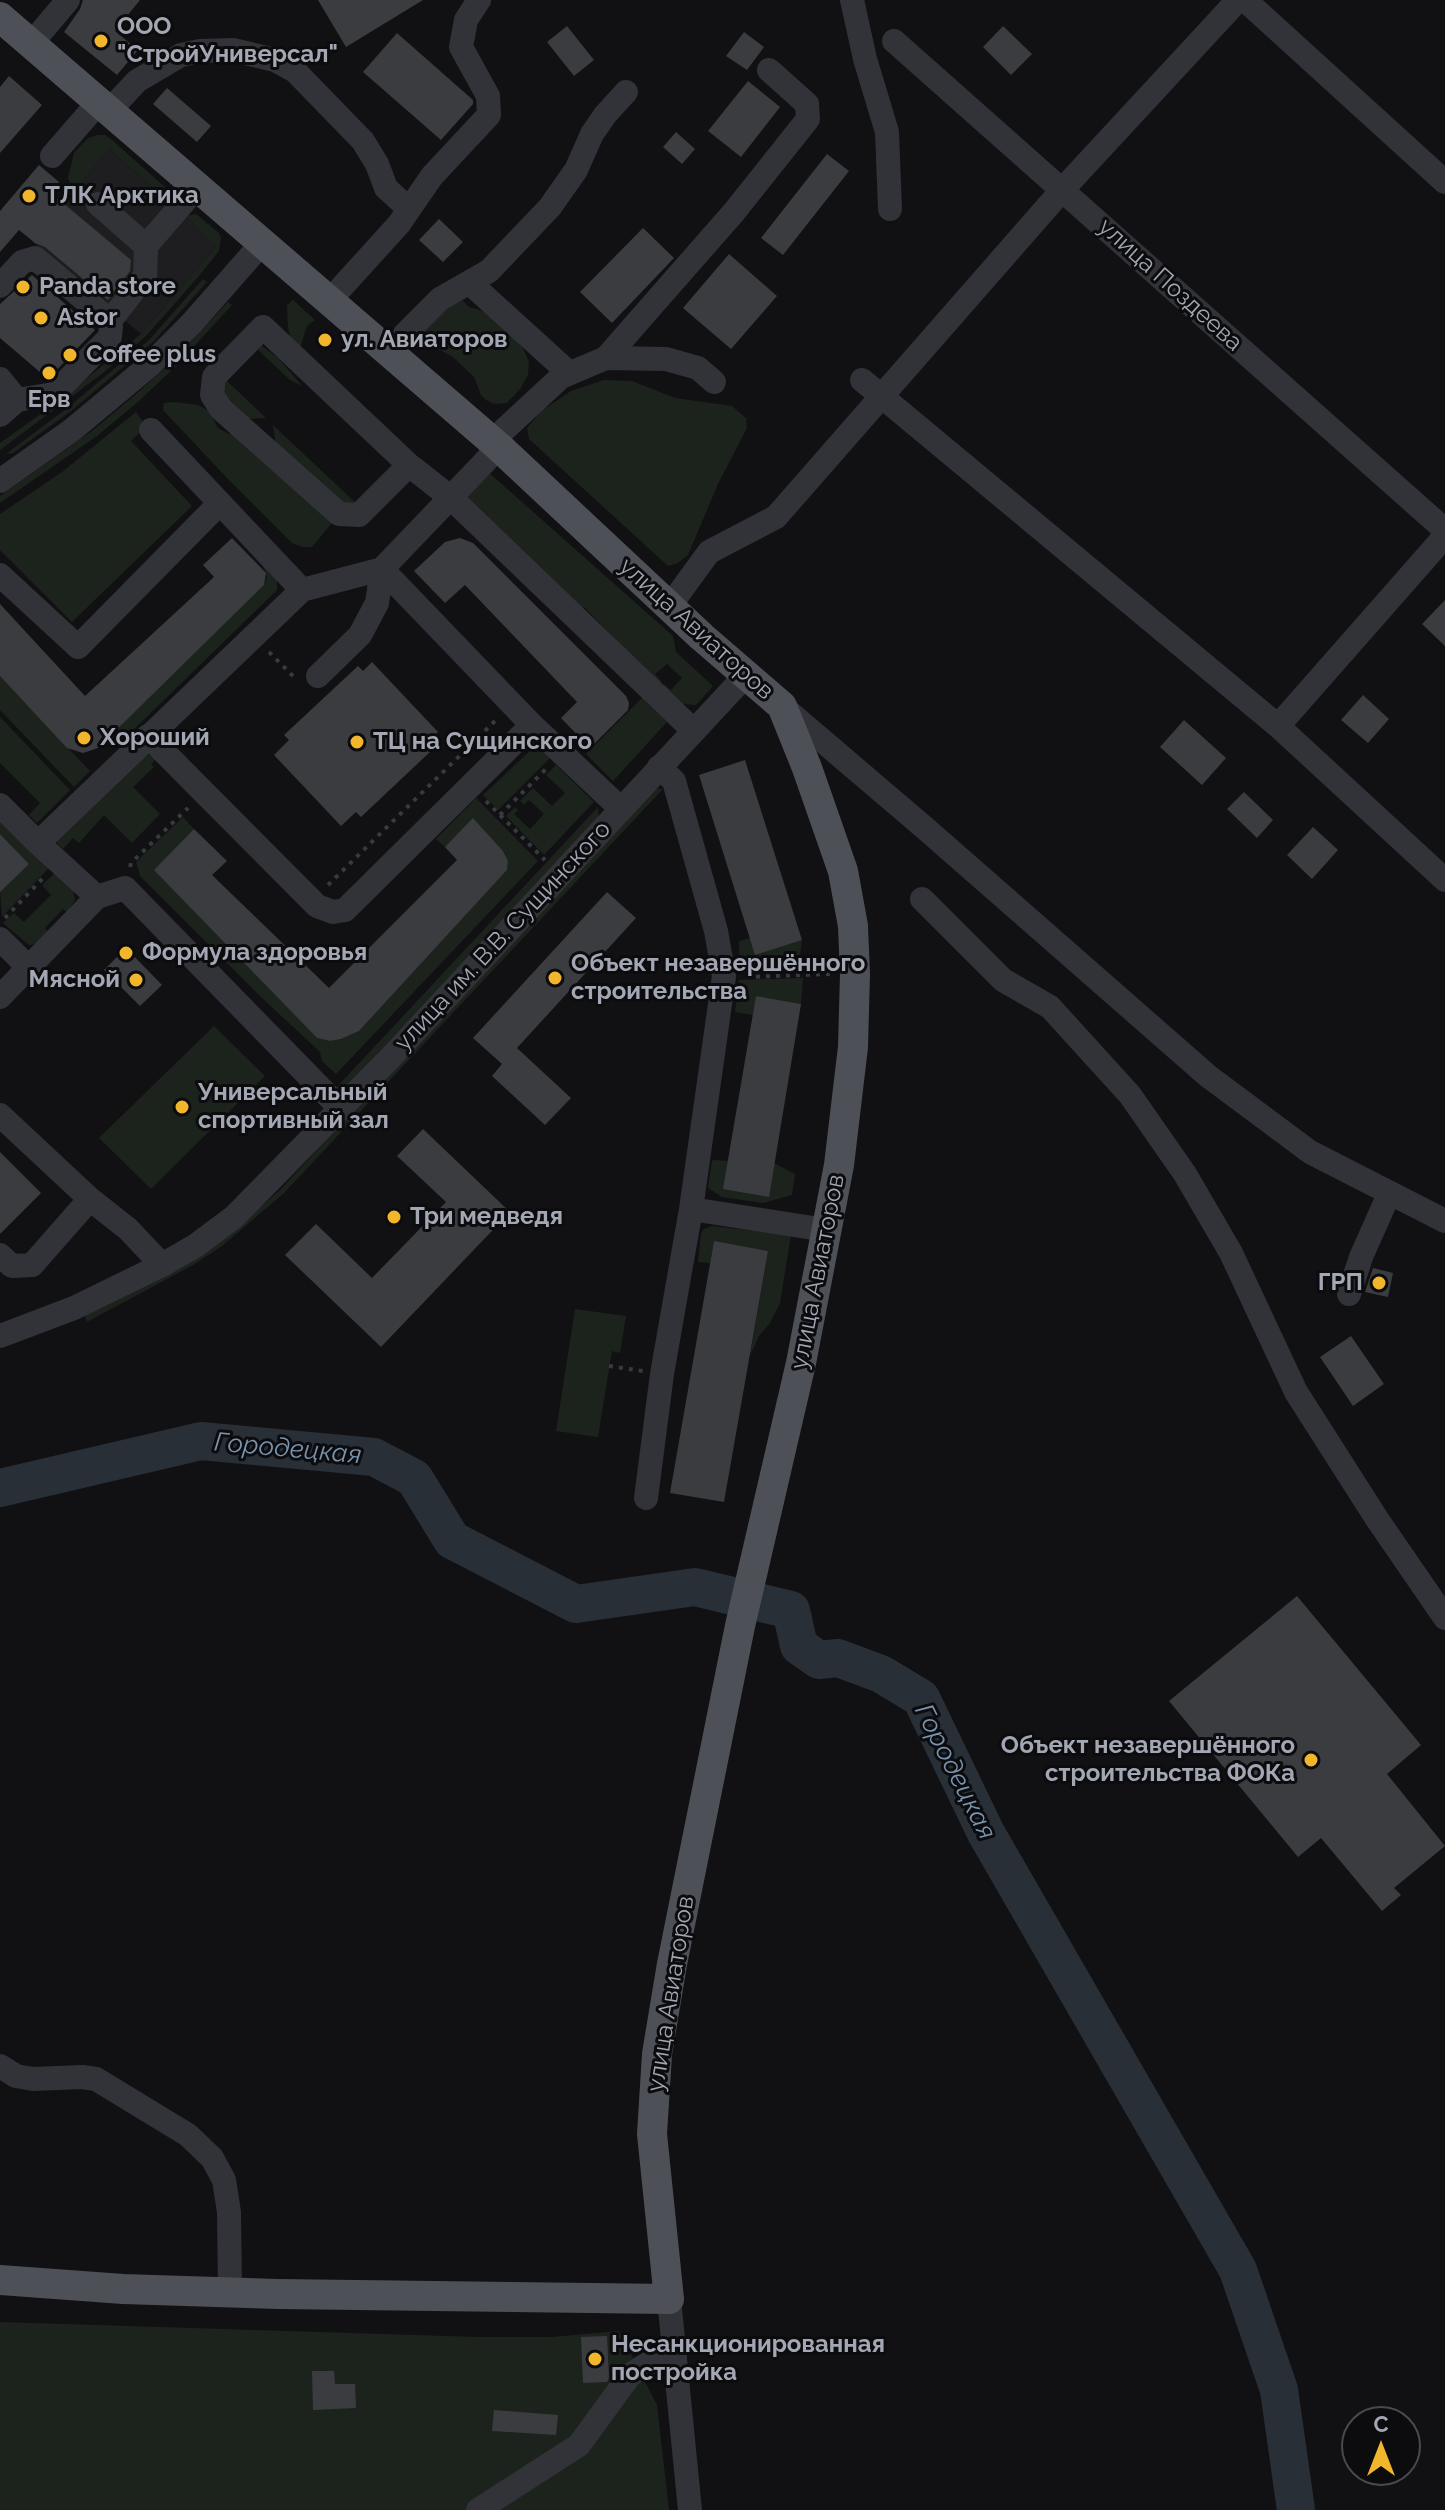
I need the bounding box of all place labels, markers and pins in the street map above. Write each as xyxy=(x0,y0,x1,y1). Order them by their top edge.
place label: ООО "СтройУниверсал" xyxy=(117,13,338,69)
marker: ООО "СтройУниверсал" xyxy=(92,32,110,50)
place label: ТЛК Арктика xyxy=(45,182,199,210)
marker: ТЛК Арктика xyxy=(20,187,38,205)
place label: Panda store xyxy=(39,273,176,301)
marker: Panda store xyxy=(14,278,32,296)
place label: Astor xyxy=(57,304,118,332)
marker: Astor xyxy=(32,309,50,327)
place label: ул. Авиаторов xyxy=(341,326,508,354)
marker: ул. Авиаторов xyxy=(316,331,334,349)
place label: Coffee plus xyxy=(86,341,216,369)
marker: Coffee plus xyxy=(61,346,79,364)
marker: Ерв xyxy=(40,364,58,382)
place label: Ерв xyxy=(27,386,71,414)
place label: Хороший xyxy=(100,724,210,752)
place label: ТЦ на Сущинского xyxy=(373,728,592,756)
marker: Хороший xyxy=(75,729,93,747)
marker: ТЦ на Сущинского xyxy=(348,733,366,751)
place label: Формула здоровья xyxy=(142,939,367,967)
marker: Формула здоровья xyxy=(117,944,135,962)
place label: Объект незавершённого строительства xyxy=(571,950,865,1006)
place label: Мясной xyxy=(29,966,120,994)
marker: Объект незавершённого строительства xyxy=(546,969,564,987)
marker: Мясной xyxy=(127,971,145,989)
place label: Универсальный спортивный зал xyxy=(198,1079,389,1135)
marker: Универсальный спортивный зал xyxy=(173,1098,191,1116)
place label: Три медведя xyxy=(410,1203,563,1231)
marker: Три медведя xyxy=(385,1208,403,1226)
place label: ГРП xyxy=(1318,1269,1363,1297)
marker: ГРП xyxy=(1370,1274,1388,1292)
place label: Объект незавершённого строительства ФОКа xyxy=(1001,1732,1295,1788)
marker: Объект незавершённого строительства ФОКа xyxy=(1302,1751,1320,1769)
place label: Несанкционированная постройка xyxy=(611,2331,885,2387)
marker: Несанкционированная постройка xyxy=(586,2350,604,2368)

